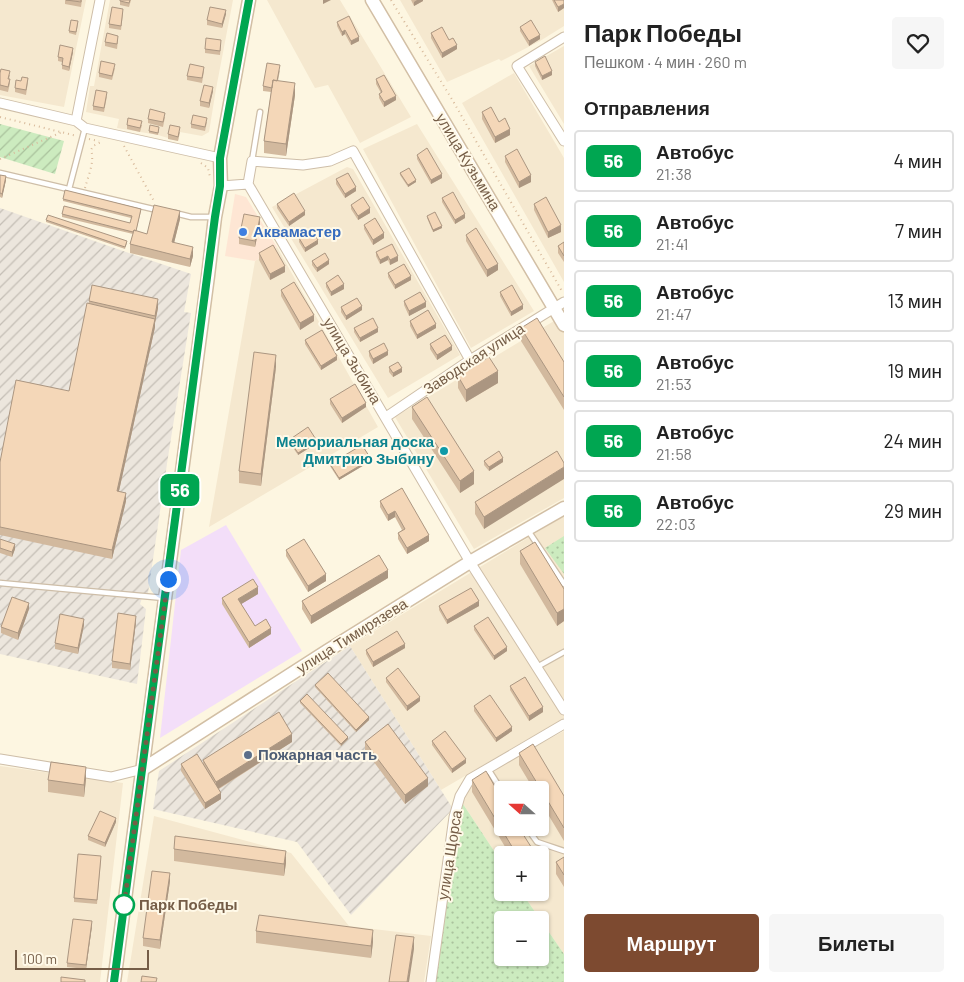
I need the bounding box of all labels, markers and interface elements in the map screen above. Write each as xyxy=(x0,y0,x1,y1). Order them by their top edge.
button: heart xyxy=(892,17,944,69)
text: Парк Победы xyxy=(584,18,742,47)
text: Пешком · 4 мин · 260 m xyxy=(584,52,747,71)
text: Отправления xyxy=(584,96,710,119)
street label: улица Кузьмина xyxy=(433,109,505,214)
text: Автобус xyxy=(656,140,734,163)
text: 4 мин xyxy=(894,149,942,172)
text: 56 xyxy=(604,150,623,172)
text: 21:38 xyxy=(656,164,692,183)
text: Автобус xyxy=(656,210,734,233)
text: 7 мин xyxy=(895,219,942,242)
text: 56 xyxy=(604,220,623,242)
place label: Аквамастер xyxy=(253,222,341,240)
marker: Аквамастер xyxy=(237,226,249,238)
text: 21:41 xyxy=(656,234,688,253)
text: Автобус xyxy=(656,280,734,303)
text: 13 мин xyxy=(888,289,942,312)
text: 56 xyxy=(604,290,623,312)
text: 21:47 xyxy=(656,304,691,323)
street label: улица Зыбина xyxy=(320,314,386,408)
street label: Заводская улица xyxy=(419,318,528,398)
text: Автобус xyxy=(656,350,734,373)
text: 19 мин xyxy=(887,359,942,382)
text: 56 xyxy=(604,360,623,382)
text: 21:53 xyxy=(656,374,692,393)
text: Автобус xyxy=(656,420,734,443)
text: 24 мин xyxy=(883,429,942,452)
text: 56 xyxy=(604,430,623,452)
place label: Мемориальная доска Дмитрию Зыбину xyxy=(276,432,435,467)
text: 21:58 xyxy=(656,444,692,463)
marker: Мемориальная доска Дмитрию Зыбину xyxy=(438,445,450,457)
line badge: 56 xyxy=(158,474,202,506)
text: 56 xyxy=(170,479,190,501)
text: Автобус xyxy=(656,490,734,513)
text: 29 мин xyxy=(884,499,942,522)
text: 56 xyxy=(604,500,623,522)
text: 22:03 xyxy=(656,514,696,533)
your location xyxy=(156,567,181,592)
street label: улица Тимирязева xyxy=(293,593,411,677)
place label: Пожарная часть xyxy=(258,745,377,763)
marker: Пожарная часть xyxy=(242,749,254,761)
north arrow xyxy=(494,781,549,836)
map controls xyxy=(494,781,549,966)
street label: улица Щорса xyxy=(433,808,465,901)
button: + xyxy=(494,846,549,901)
marker: Парк Победы xyxy=(113,894,135,916)
place label: Парк Победы xyxy=(139,895,238,913)
button: − xyxy=(494,911,549,966)
button: Маршрут xyxy=(584,914,759,972)
button: Билеты xyxy=(769,914,944,972)
scale bar xyxy=(15,947,149,970)
text: 100 m xyxy=(22,950,57,967)

